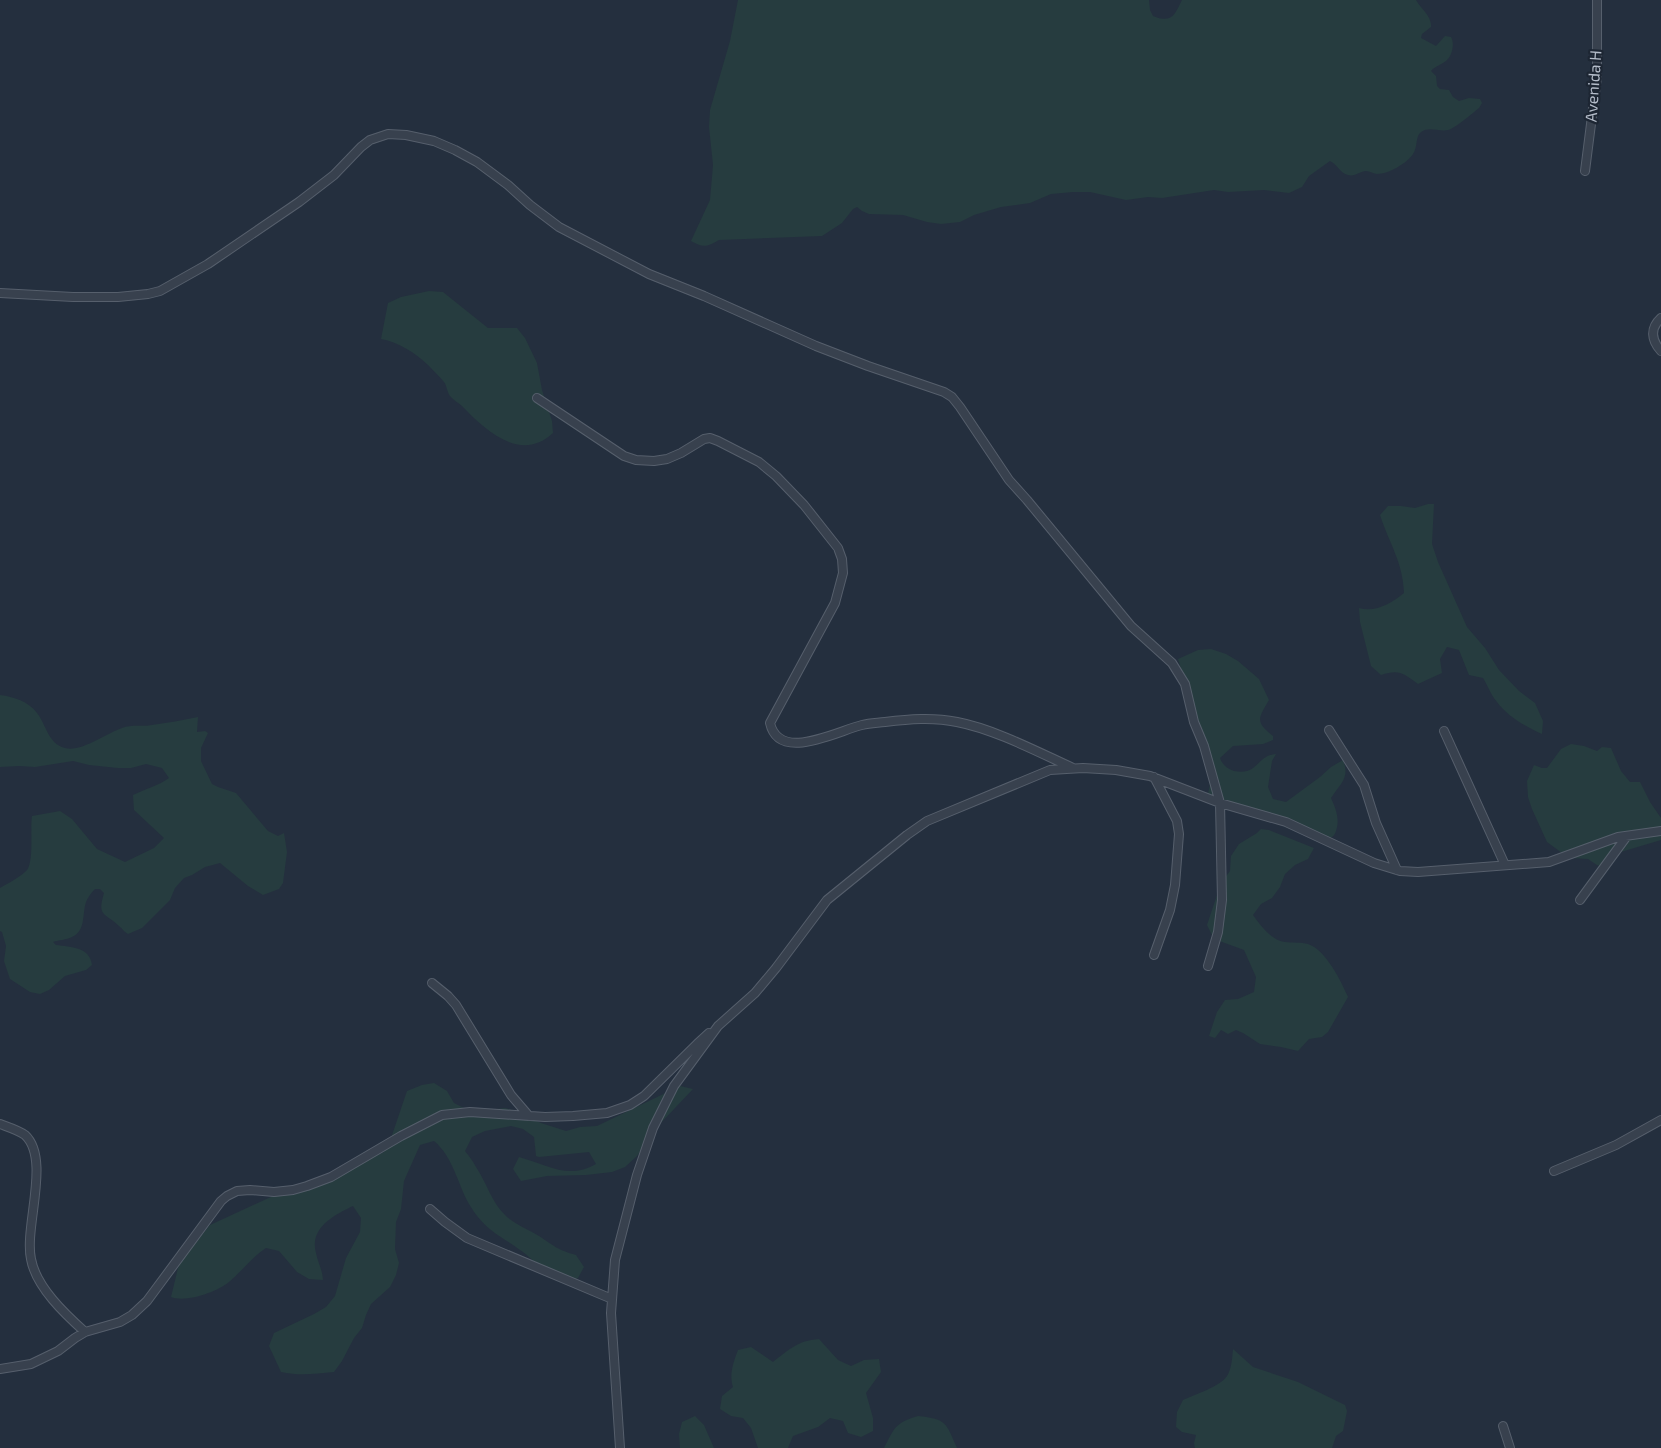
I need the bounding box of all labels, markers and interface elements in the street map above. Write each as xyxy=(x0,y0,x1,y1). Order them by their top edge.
street label: Avenida H xyxy=(1581,49,1604,123)

